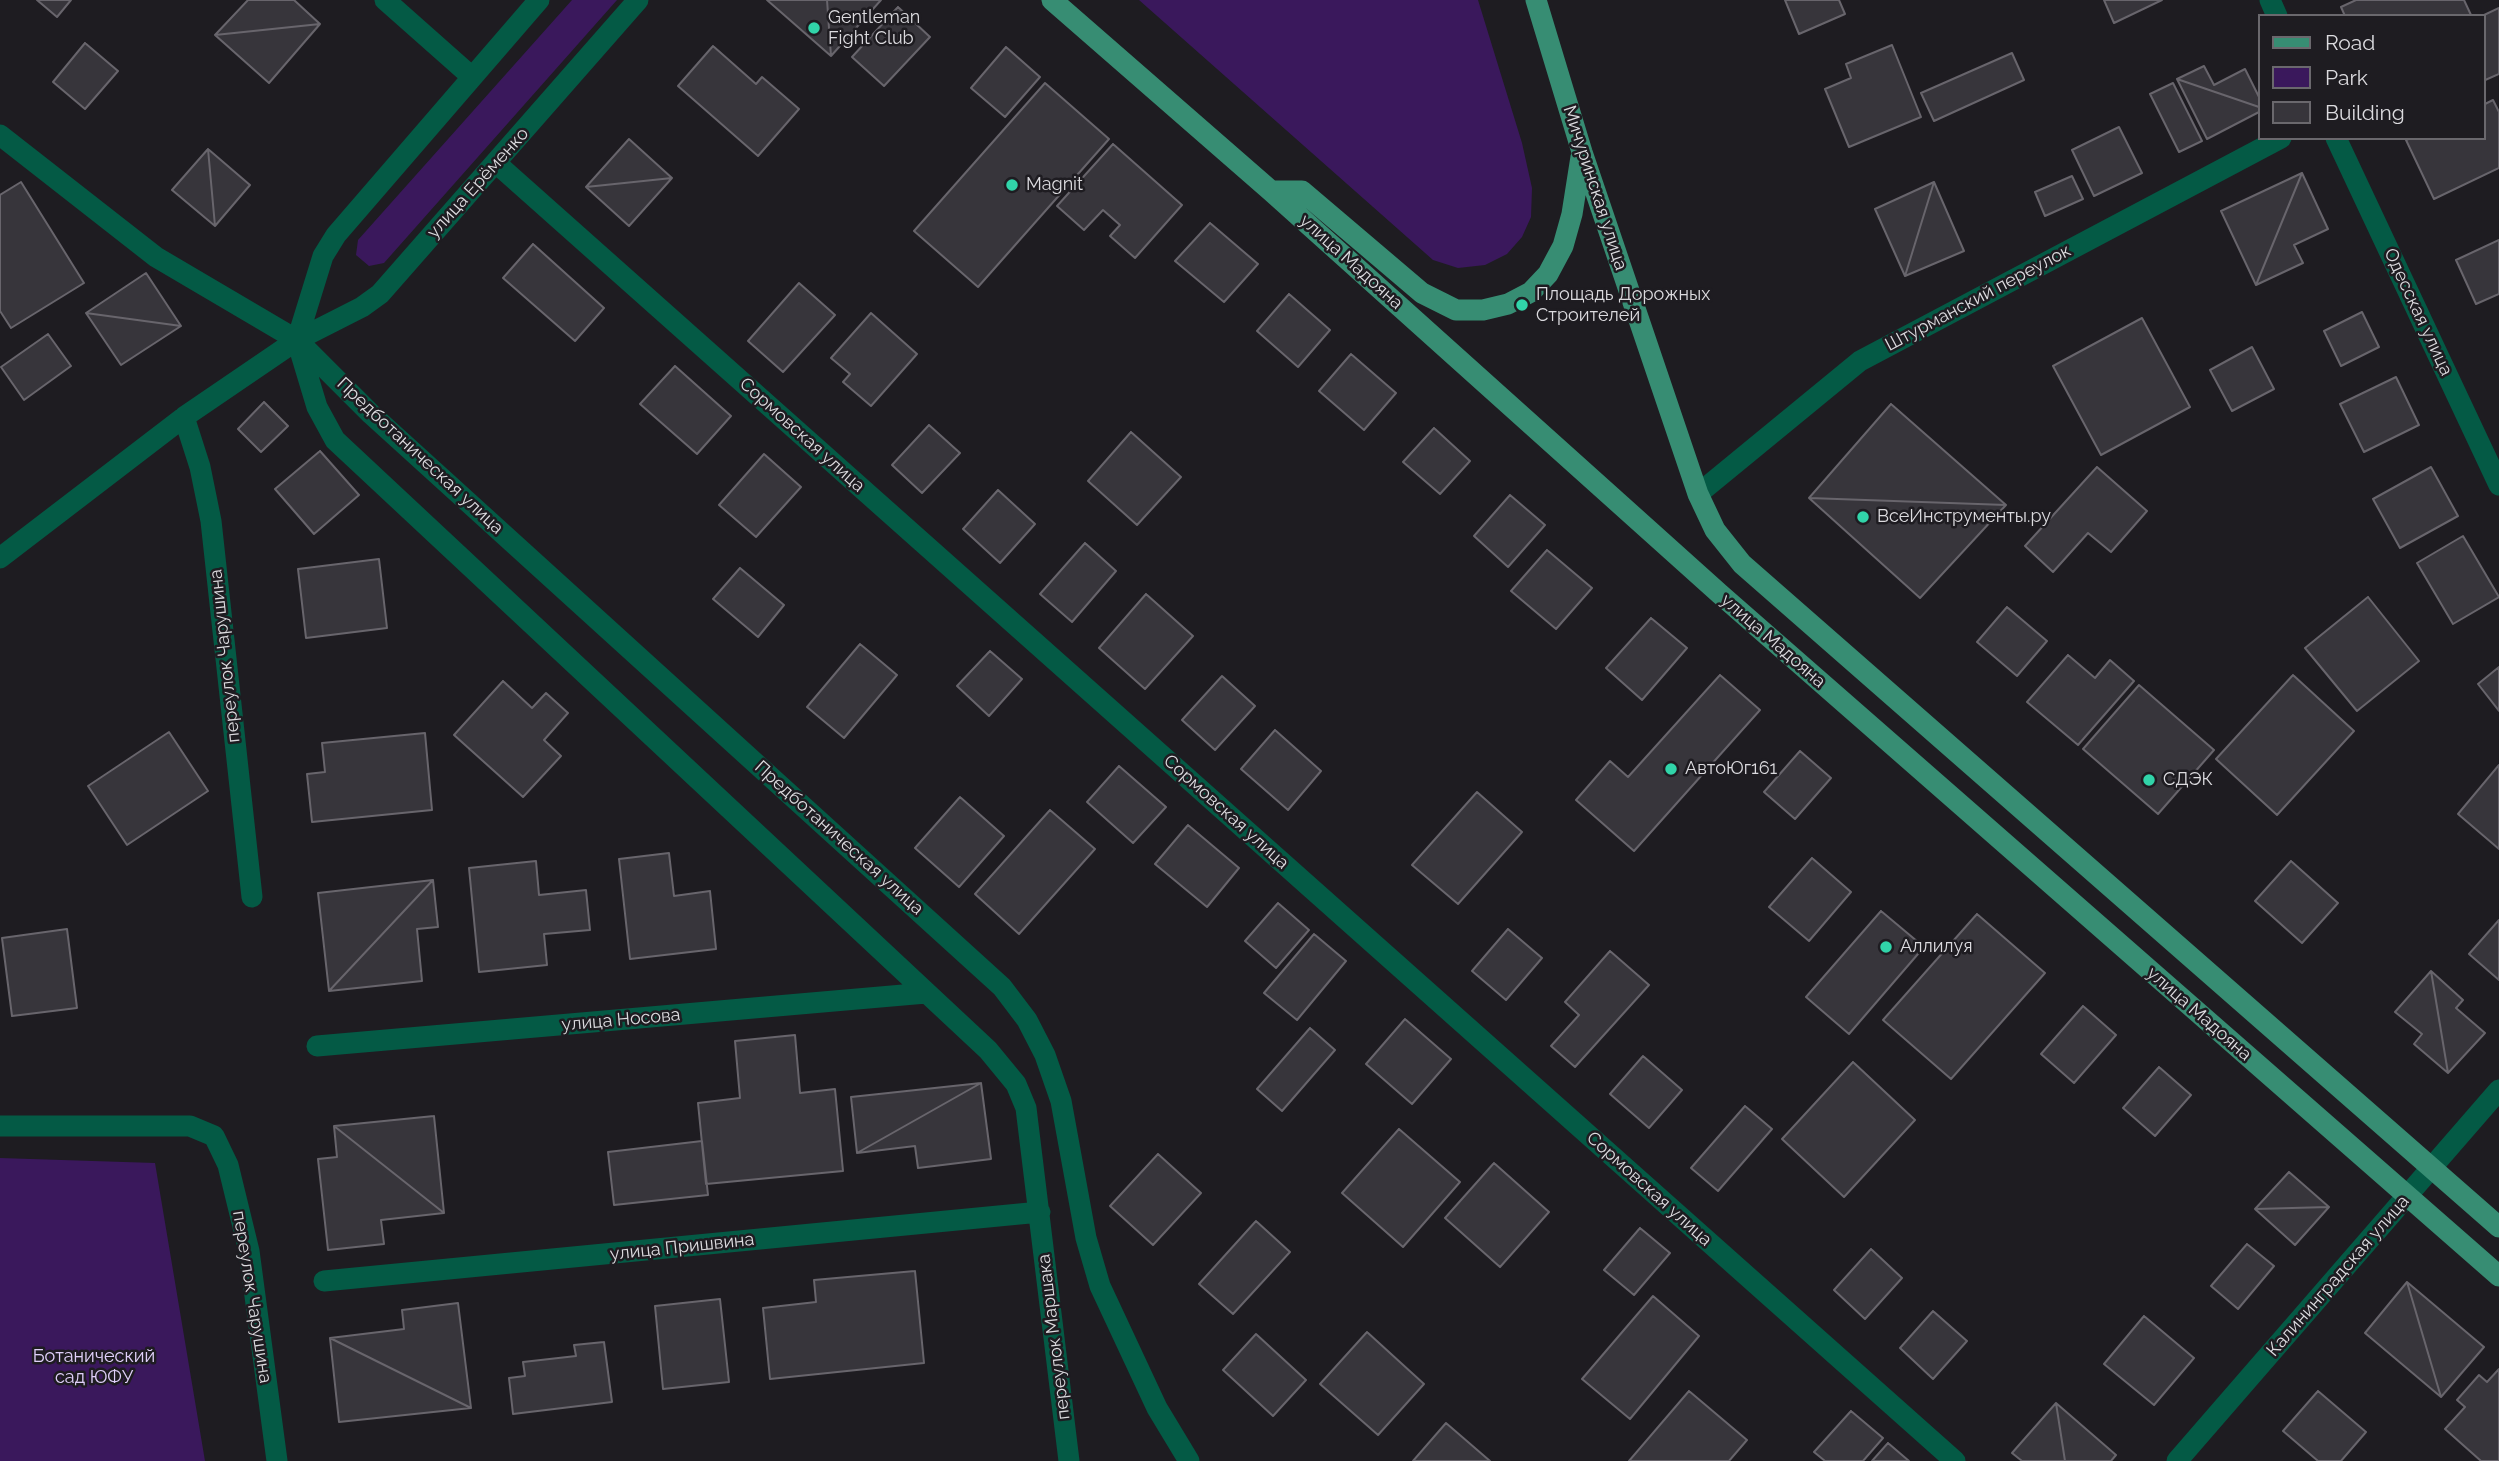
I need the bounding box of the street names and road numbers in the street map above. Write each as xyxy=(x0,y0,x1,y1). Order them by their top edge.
street label: Мичуринская улица xyxy=(1558,103,1632,273)
street label: улица Ерёменко xyxy=(423,123,533,243)
street label: улица Мадояна xyxy=(1295,210,1407,314)
street label: Штурманский переулок xyxy=(1882,240,2074,356)
street label: Одесская улица xyxy=(2379,245,2457,379)
street label: Предботаническая улица xyxy=(332,373,508,539)
street label: Сормовская улица xyxy=(735,373,869,497)
street label: переулок Чарушина xyxy=(205,568,245,744)
street label: улица Мадояна xyxy=(1716,590,1830,692)
street label: Сормовская улица xyxy=(1159,750,1293,874)
street label: Предботаническая улица xyxy=(750,756,928,920)
street label: улица Мадояна xyxy=(2142,963,2256,1065)
street label: улица Носова xyxy=(561,1004,681,1036)
street label: Сормовская улица xyxy=(1582,1127,1716,1251)
street label: Калининградская улица xyxy=(2262,1191,2414,1361)
street label: переулок Чарушина xyxy=(228,1209,276,1385)
street label: улица Пришвина xyxy=(609,1229,755,1265)
street label: переулок Маршака xyxy=(1033,1253,1075,1421)

